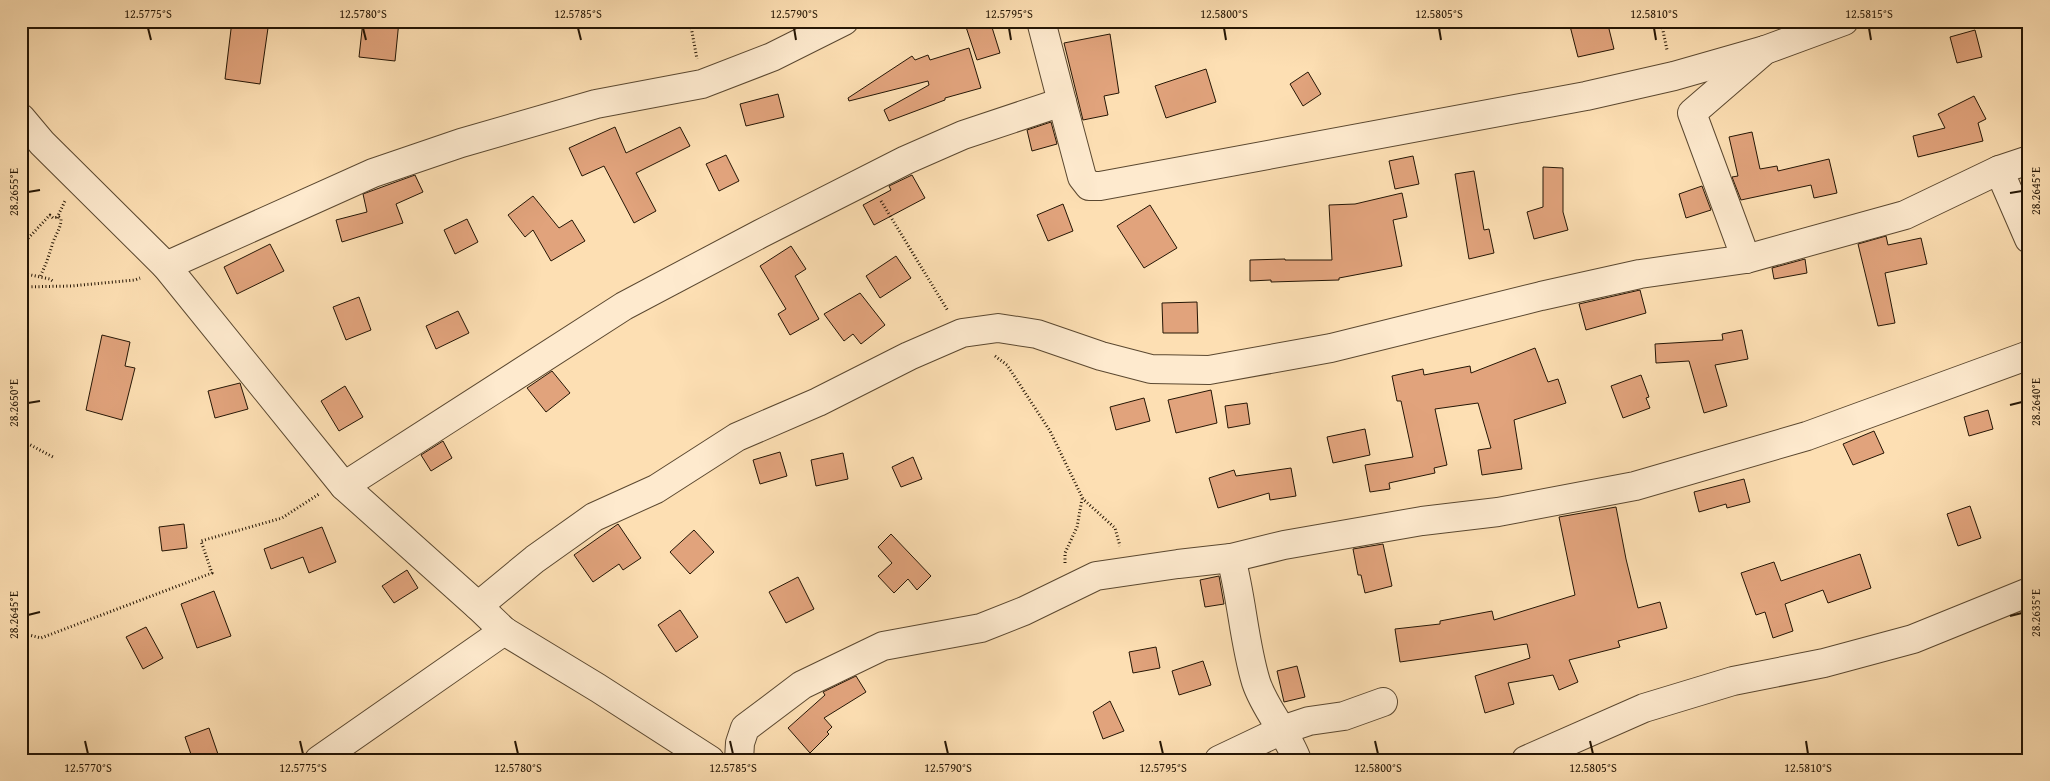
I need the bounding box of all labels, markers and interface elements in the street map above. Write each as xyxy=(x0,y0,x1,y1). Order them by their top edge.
text: 12.5775°S xyxy=(124,5,172,22)
text: 12.5780°S xyxy=(339,5,387,22)
text: 12.5785°S xyxy=(554,5,602,22)
text: 12.5790°S xyxy=(770,5,818,22)
text: 12.5795°S xyxy=(985,5,1033,22)
text: 12.5800°S xyxy=(1200,5,1248,22)
text: 12.5805°S xyxy=(1415,5,1463,22)
text: 12.5810°S xyxy=(1630,5,1678,22)
text: 12.5815°S xyxy=(1845,5,1893,22)
text: 28.2645°E xyxy=(2027,167,2044,215)
text: 28.2655°E xyxy=(5,168,22,216)
text: 28.2640°E xyxy=(2027,378,2044,426)
text: 28.2650°E xyxy=(5,379,22,427)
text: 28.2635°E xyxy=(2027,589,2044,637)
text: 28.2645°E xyxy=(5,591,22,639)
text: 12.5770°S xyxy=(64,759,112,776)
text: 12.5775°S xyxy=(279,759,327,776)
text: 12.5780°S xyxy=(494,759,542,776)
text: 12.5785°S xyxy=(709,759,757,776)
text: 12.5790°S xyxy=(924,759,972,776)
text: 12.5795°S xyxy=(1139,759,1187,776)
text: 12.5800°S xyxy=(1354,759,1402,776)
text: 12.5805°S xyxy=(1569,759,1617,776)
text: 12.5810°S xyxy=(1784,759,1832,776)

